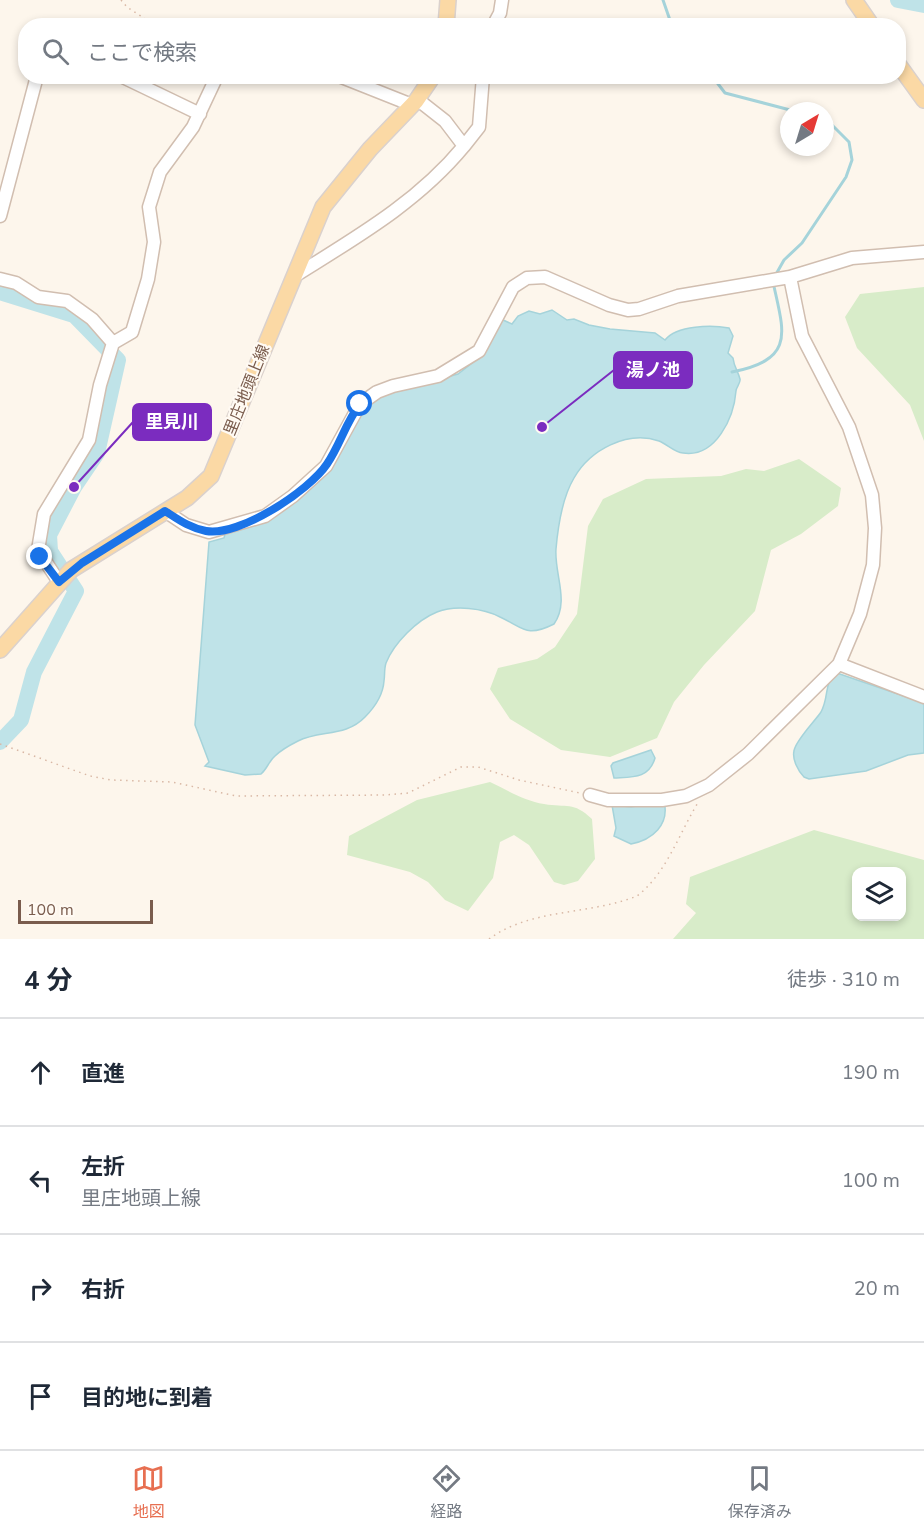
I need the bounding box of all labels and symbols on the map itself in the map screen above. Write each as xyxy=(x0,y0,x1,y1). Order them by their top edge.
north arrow xyxy=(780,102,834,156)
street label: 里庄地頭上線 xyxy=(219,341,275,439)
callout: 湯ノ池 xyxy=(614,352,692,388)
text: 湯ノ池 xyxy=(626,358,680,382)
route start xyxy=(346,390,372,416)
callout: 里見川 xyxy=(133,404,211,440)
text: 里見川 xyxy=(145,410,199,434)
route end xyxy=(26,543,52,569)
scale bar xyxy=(18,897,153,924)

